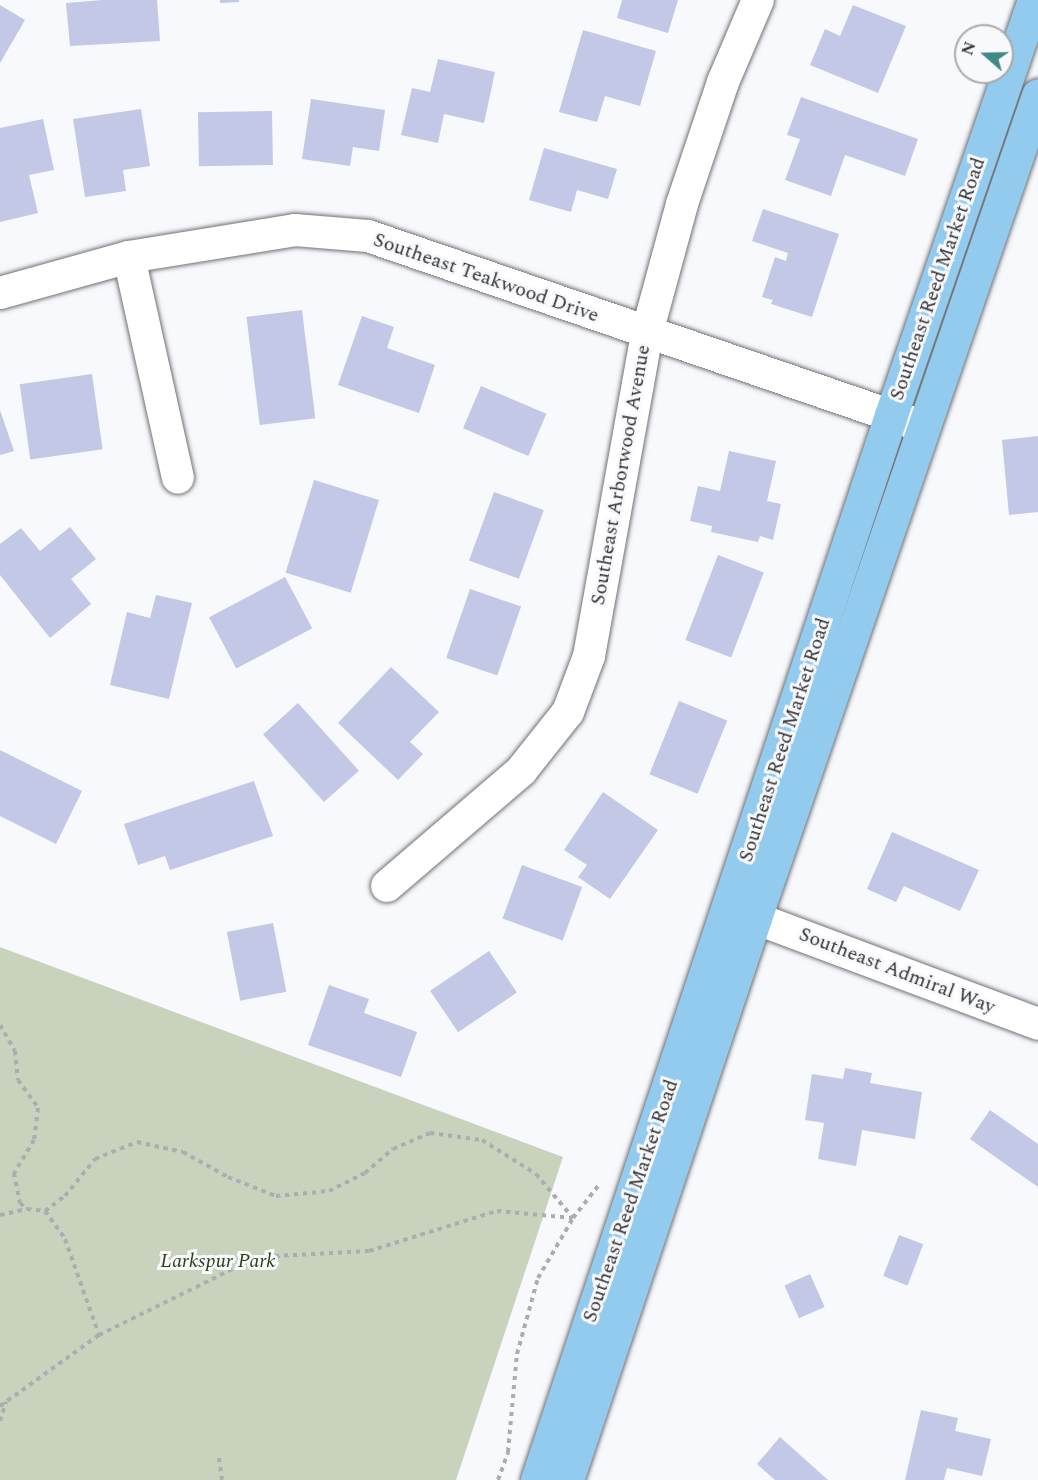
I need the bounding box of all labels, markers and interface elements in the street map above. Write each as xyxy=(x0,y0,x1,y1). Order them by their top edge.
north arrow xyxy=(954,24,1014,84)
text: N xyxy=(955,38,982,59)
street label: Southeast Reed Market Road xyxy=(885,154,991,404)
street label: Southeast Teakwood Drive xyxy=(370,228,602,328)
street label: Southeast Arborwood Avenue xyxy=(586,343,656,607)
street label: Southeast Reed Market Road xyxy=(734,615,836,865)
street label: Southeast Admiral Way xyxy=(796,922,998,1020)
street label: Southeast Reed Market Road xyxy=(578,1076,684,1326)
park label: Larkspur Park xyxy=(160,1249,276,1273)

